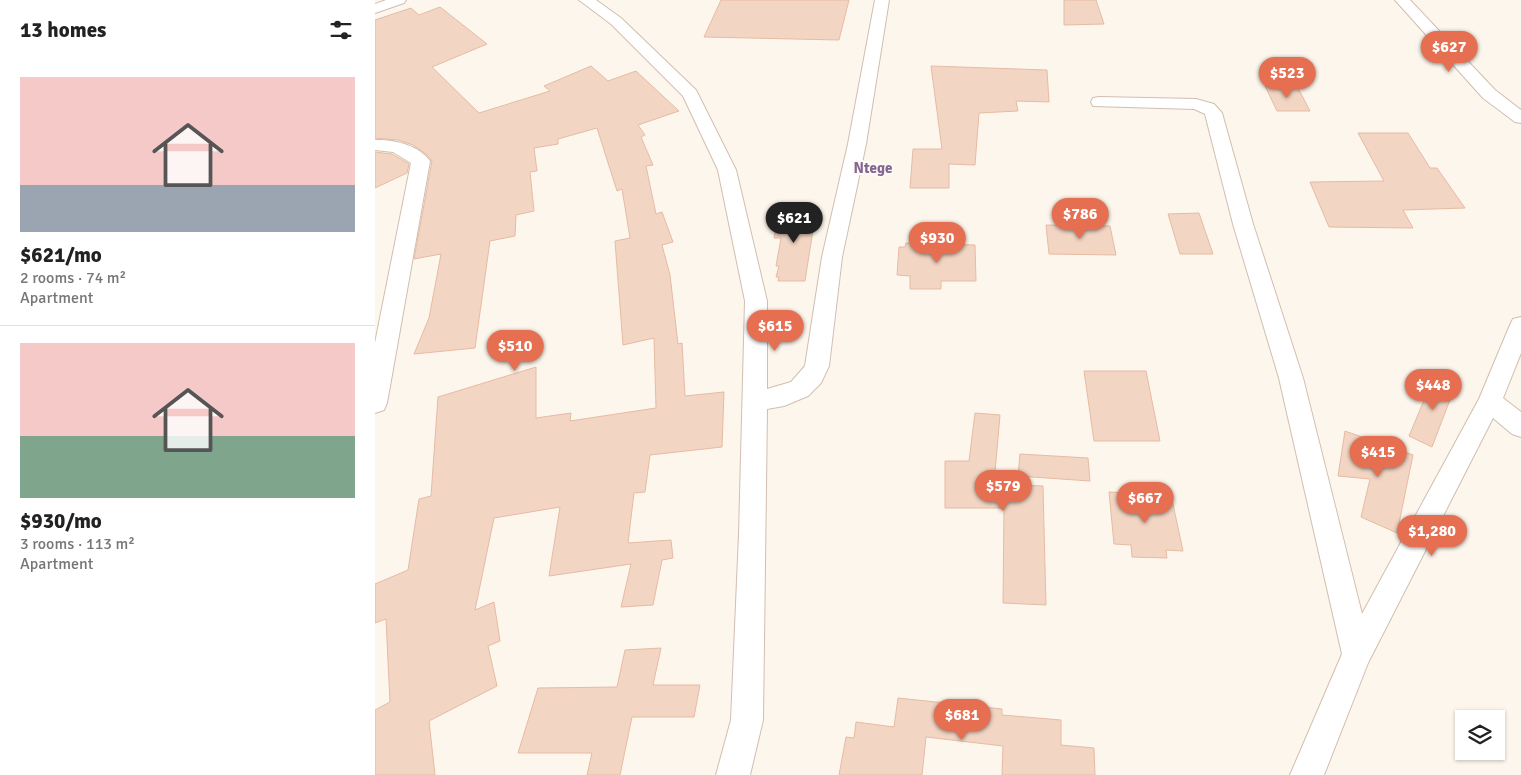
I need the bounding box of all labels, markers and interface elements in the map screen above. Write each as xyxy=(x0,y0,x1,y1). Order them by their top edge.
icon: filters xyxy=(327,16,355,44)
text: 13 homes xyxy=(20,17,106,43)
pin: $627 xyxy=(1419,30,1479,73)
text: $627 xyxy=(1432,37,1466,57)
pin: $523 xyxy=(1257,56,1317,99)
text: $523 xyxy=(1270,63,1304,83)
icon: home xyxy=(143,110,233,200)
district label: Ntege xyxy=(854,159,892,177)
pin: $786 xyxy=(1050,198,1110,240)
pin: $621 xyxy=(764,202,824,244)
text: $786 xyxy=(1063,204,1097,224)
text: $621 xyxy=(777,208,811,228)
pin: $930 xyxy=(907,222,967,264)
text: $930 xyxy=(920,228,954,248)
text: $621/mo xyxy=(20,242,102,268)
text: 2 rooms · 74 m² xyxy=(20,268,126,288)
text: Apartment xyxy=(20,288,93,308)
pin: $615 xyxy=(745,310,805,352)
text: $615 xyxy=(758,316,792,336)
pin: $510 xyxy=(485,330,545,372)
text: $510 xyxy=(498,336,532,356)
pin: $448 xyxy=(1403,368,1463,411)
icon: home xyxy=(143,375,233,465)
text: $448 xyxy=(1416,375,1450,395)
pin: $415 xyxy=(1348,436,1408,478)
text: $415 xyxy=(1361,442,1395,462)
pin: $579 xyxy=(973,470,1033,512)
text: $579 xyxy=(986,476,1020,496)
pin: $667 xyxy=(1115,482,1175,524)
text: $667 xyxy=(1128,488,1162,508)
text: $930/mo xyxy=(20,508,102,534)
pin: $1,280 xyxy=(1391,514,1473,557)
text: $1,280 xyxy=(1408,521,1456,541)
text: 3 rooms · 113 m² xyxy=(20,534,135,554)
text: Apartment xyxy=(20,554,93,574)
pin: $681 xyxy=(932,698,992,741)
text: $681 xyxy=(945,705,979,725)
map controls xyxy=(1455,710,1505,760)
button: layers xyxy=(1455,710,1505,760)

